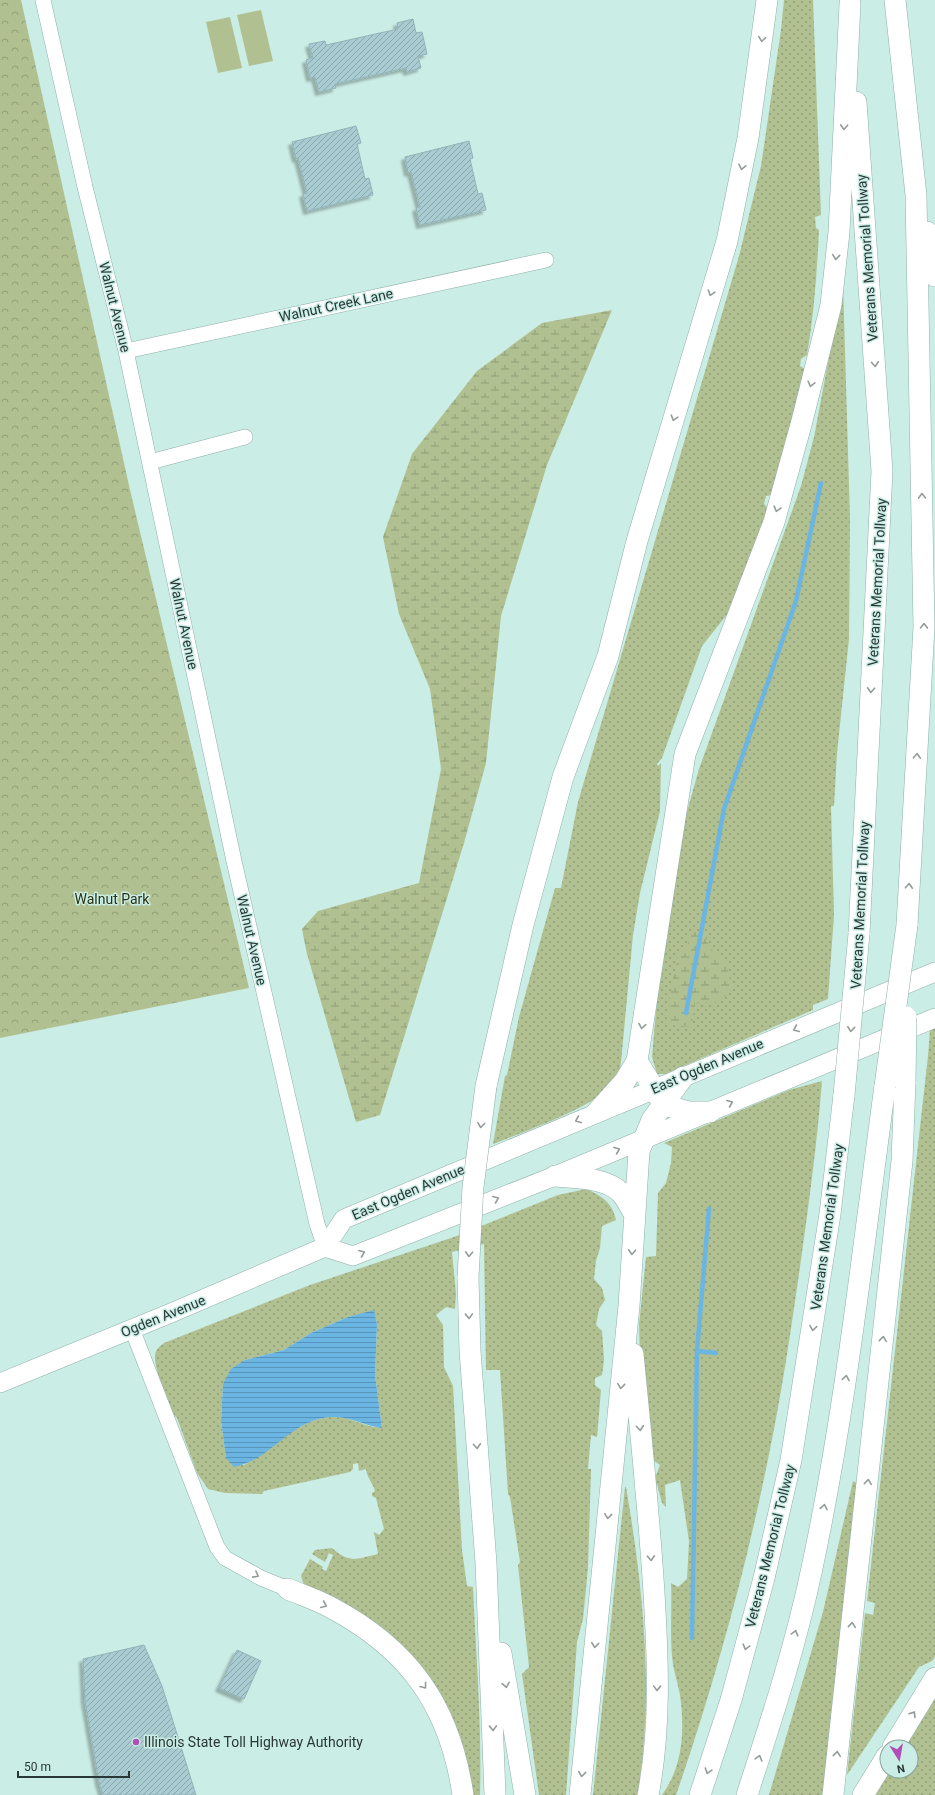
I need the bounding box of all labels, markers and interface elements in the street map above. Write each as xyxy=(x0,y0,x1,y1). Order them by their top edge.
one-way arrow xyxy=(758,36,767,42)
one-way arrow xyxy=(839,124,848,130)
one-way arrow xyxy=(738,164,747,170)
street label: Veterans Memorial Tollway xyxy=(853,173,881,342)
one-way arrow xyxy=(832,254,841,260)
street label: Walnut Avenue xyxy=(96,260,134,354)
street label: Walnut Creek Lane xyxy=(278,285,394,325)
one-way arrow xyxy=(707,290,716,297)
one-way arrow xyxy=(870,361,879,367)
one-way arrow xyxy=(808,381,816,387)
one-way arrow xyxy=(670,414,679,421)
one-way arrow xyxy=(918,493,926,499)
street label: Veterans Memorial Tollway xyxy=(865,497,889,666)
one-way arrow xyxy=(773,506,782,513)
street label: Walnut Avenue xyxy=(167,577,201,671)
one-way arrow xyxy=(920,623,928,629)
one-way arrow xyxy=(867,687,876,693)
one-way arrow xyxy=(912,753,921,759)
street label: Veterans Memorial Tollway xyxy=(848,820,872,989)
one-way arrow xyxy=(905,883,913,889)
park label: Walnut Park xyxy=(75,891,150,907)
street label: Walnut Avenue xyxy=(234,893,270,987)
one-way arrow xyxy=(638,1023,647,1029)
one-way arrow xyxy=(792,1025,799,1033)
one-way arrow xyxy=(847,1026,856,1032)
street label: East Ogden Avenue xyxy=(648,1035,766,1097)
one-way arrow xyxy=(726,1100,734,1108)
one-way arrow xyxy=(575,1115,583,1123)
one-way arrow xyxy=(477,1122,486,1128)
street label: Veterans Memorial Tollway xyxy=(807,1142,847,1311)
one-way arrow xyxy=(612,1147,620,1155)
street label: East Ogden Avenue xyxy=(349,1161,467,1223)
one-way arrow xyxy=(492,1196,499,1204)
one-way arrow xyxy=(628,1249,636,1255)
one-way arrow xyxy=(357,1250,365,1258)
one-way arrow xyxy=(465,1251,474,1257)
street label: Ogden Avenue xyxy=(118,1292,208,1340)
one-way arrow xyxy=(465,1313,473,1319)
one-way arrow xyxy=(809,1325,818,1331)
one-way arrow xyxy=(879,1336,888,1342)
one-way arrow xyxy=(841,1375,849,1381)
one-way arrow xyxy=(617,1383,626,1389)
one-way arrow xyxy=(636,1425,645,1431)
one-way arrow xyxy=(473,1443,482,1449)
street label: Veterans Memorial Tollway xyxy=(742,1462,798,1629)
one-way arrow xyxy=(863,1479,872,1485)
one-way arrow xyxy=(820,1503,828,1510)
one-way arrow xyxy=(603,1513,612,1519)
one-way arrow xyxy=(647,1555,656,1561)
one-way arrow xyxy=(252,1570,259,1578)
one-way arrow xyxy=(320,1600,327,1608)
one-way arrow xyxy=(847,1622,856,1628)
one-way arrow xyxy=(791,1630,799,1636)
one-way arrow xyxy=(590,1642,599,1648)
one-way arrow xyxy=(742,1643,750,1650)
one-way arrow xyxy=(419,1681,426,1688)
one-way arrow xyxy=(501,1682,510,1688)
one-way arrow xyxy=(653,1685,662,1691)
one-way arrow xyxy=(909,1711,916,1718)
one-way arrow xyxy=(489,1725,497,1731)
place label: Illinois State Toll Highway Authority xyxy=(144,1734,363,1750)
marker: Illinois State Toll Highway Authority xyxy=(131,1737,141,1747)
north arrow xyxy=(879,1739,919,1779)
one-way arrow xyxy=(833,1751,842,1757)
scale bar xyxy=(18,1753,129,1779)
one-way arrow xyxy=(754,1755,763,1762)
text: 50 m xyxy=(24,1760,51,1774)
text: N xyxy=(896,1761,906,1775)
one-way arrow xyxy=(704,1767,713,1774)
one-way arrow xyxy=(578,1771,587,1778)

